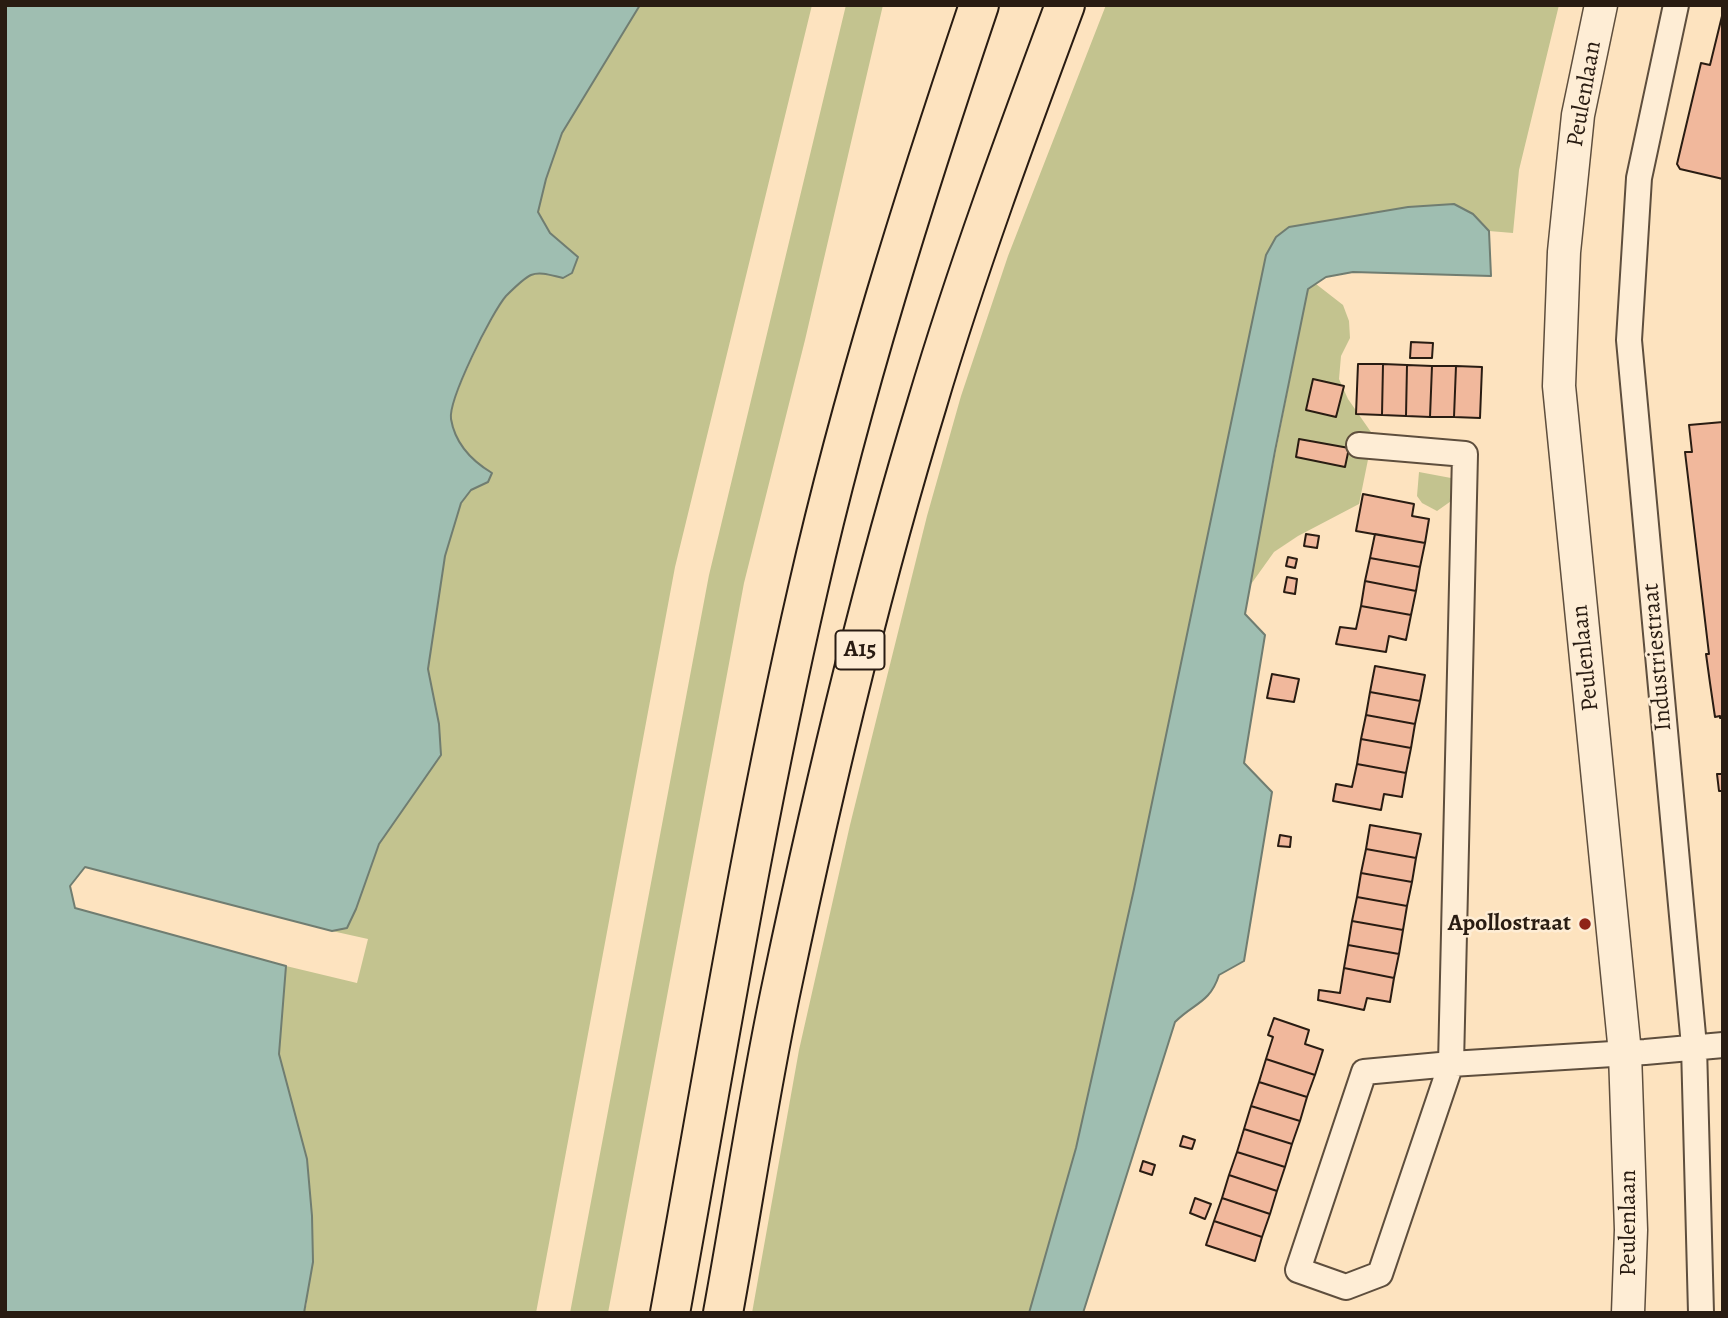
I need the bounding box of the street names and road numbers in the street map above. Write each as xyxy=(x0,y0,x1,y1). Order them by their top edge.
street label: Peulenlaan xyxy=(1562,39,1608,149)
street label: Industriestraat xyxy=(1637,582,1679,732)
street label: Peulenlaan xyxy=(1566,603,1606,713)
road number: A15 xyxy=(836,630,884,670)
street label: Peulenlaan xyxy=(1615,1169,1643,1277)

